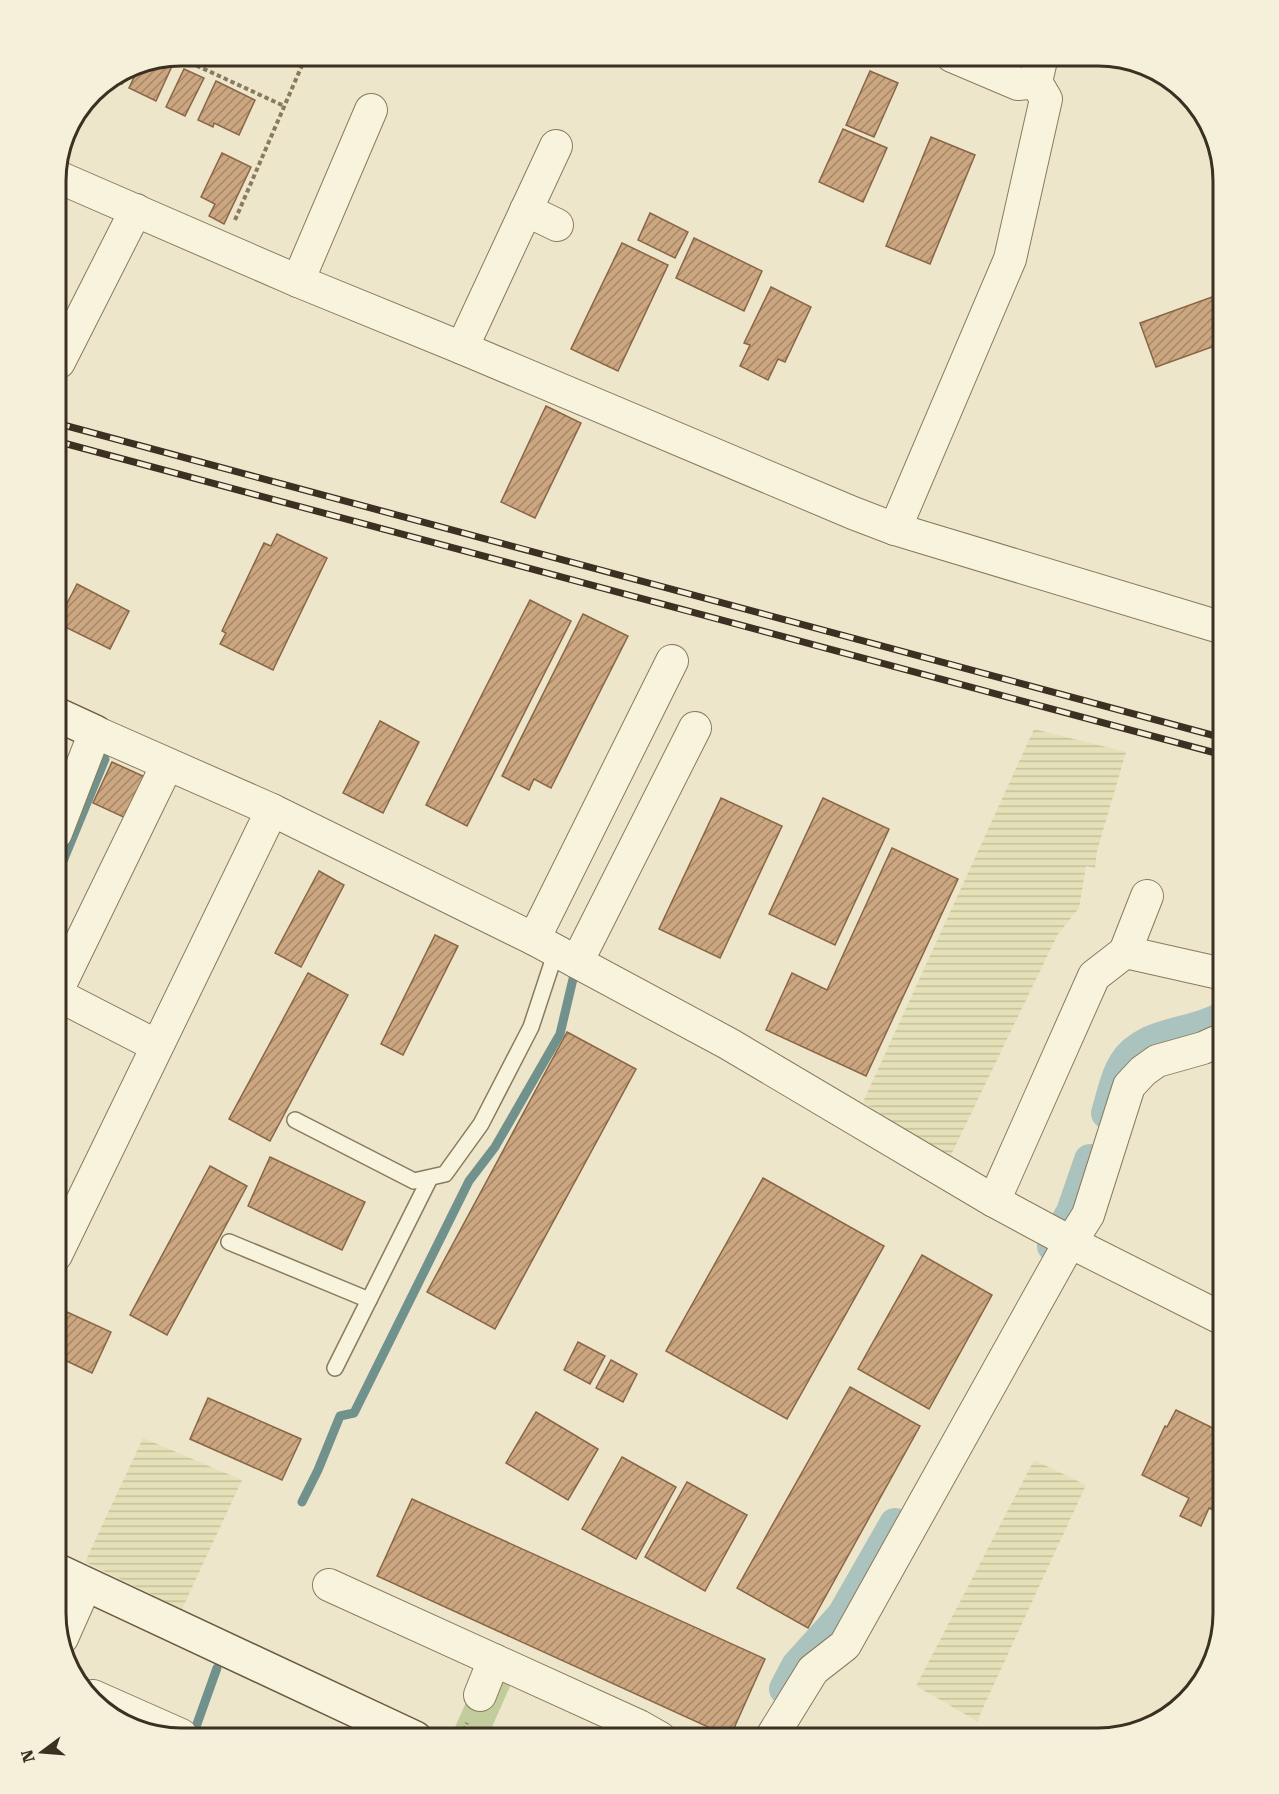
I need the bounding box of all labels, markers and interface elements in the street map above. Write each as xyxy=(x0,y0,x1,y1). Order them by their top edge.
north arrow xyxy=(12,1722,72,1782)
text: N xyxy=(17,1747,39,1765)

